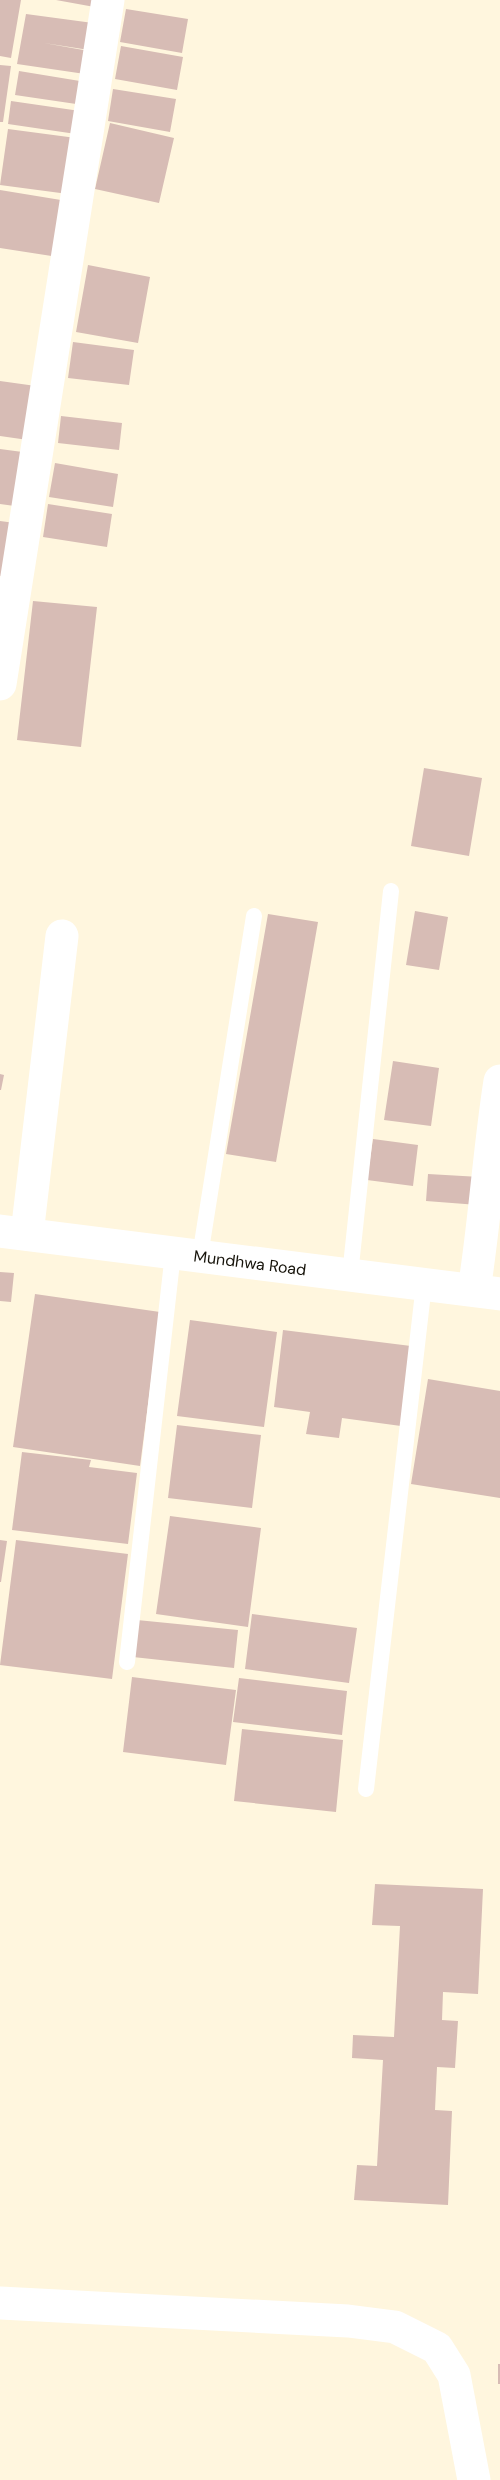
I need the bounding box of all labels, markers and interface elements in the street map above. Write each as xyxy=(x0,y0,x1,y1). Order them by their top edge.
street label: Mundhwa Road xyxy=(193,1245,308,1280)

